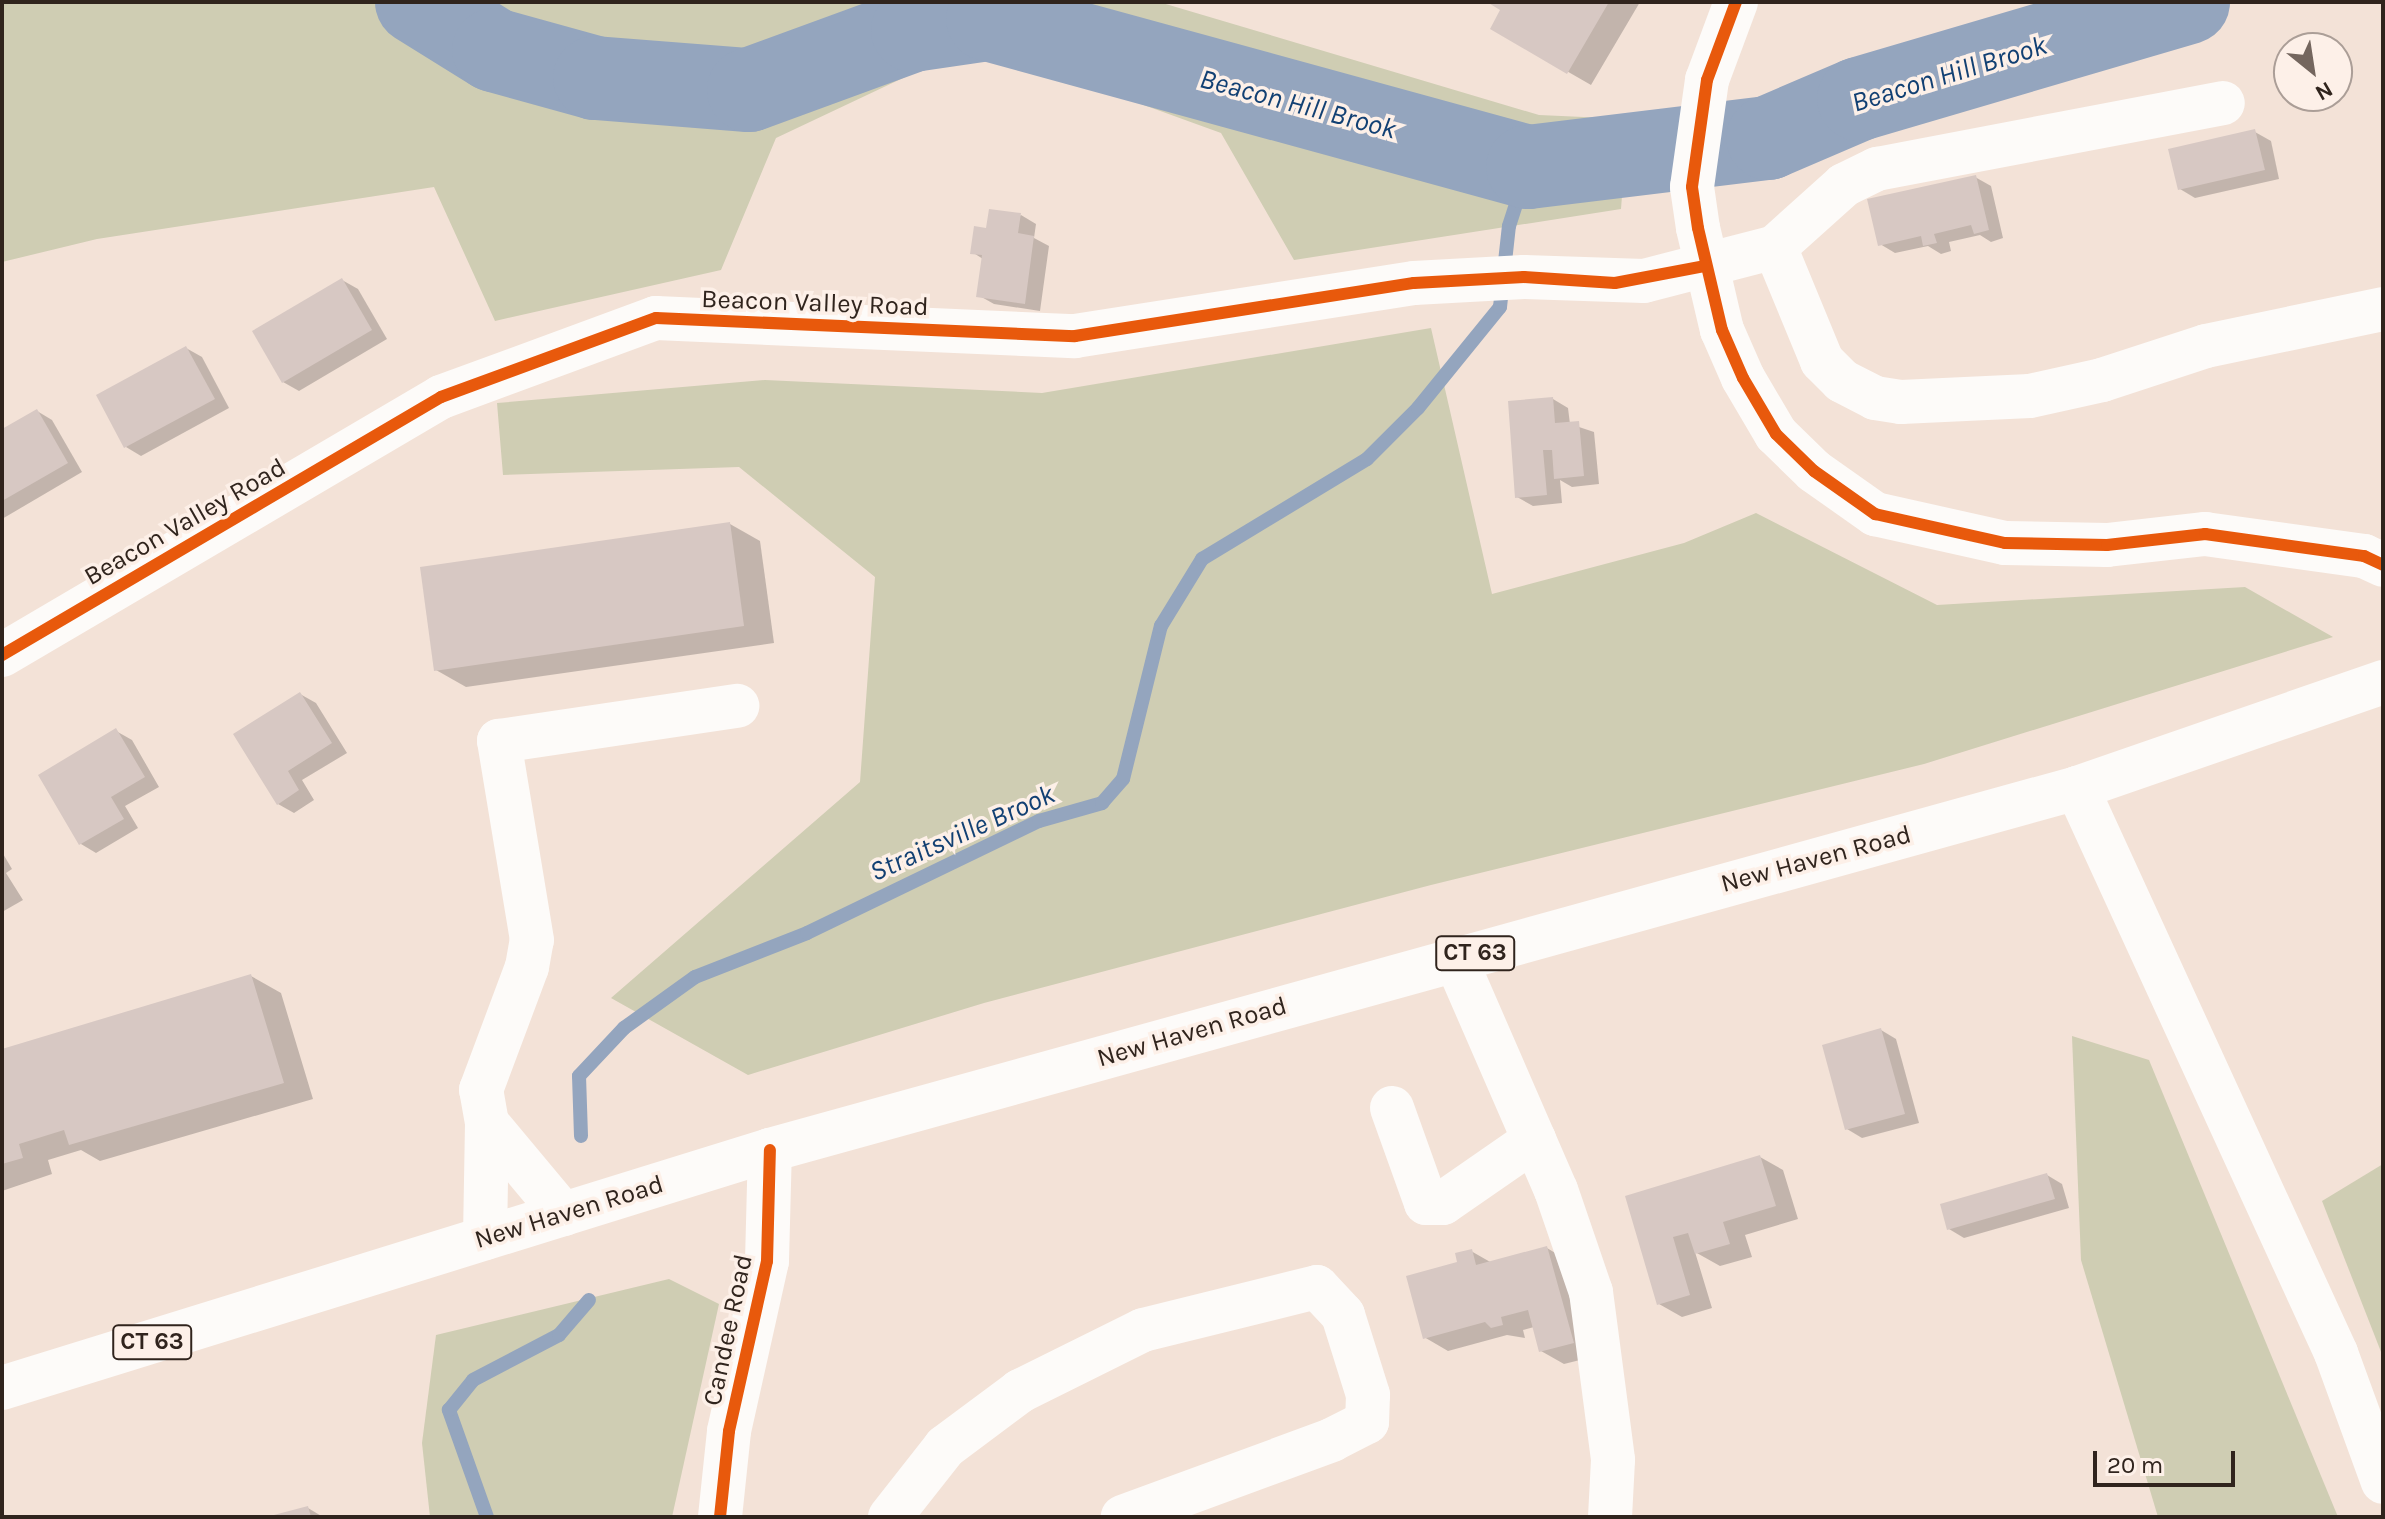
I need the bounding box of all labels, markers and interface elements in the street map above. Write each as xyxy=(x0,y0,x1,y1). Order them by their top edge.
water label: Beacon Hill Brook xyxy=(1847,28,2051,120)
north arrow xyxy=(2273,32,2353,112)
water label: Beacon Hill Brook xyxy=(1196,62,1400,146)
text: N xyxy=(2311,76,2337,106)
street label: Beacon Valley Road xyxy=(701,283,929,323)
street label: Beacon Valley Road xyxy=(79,452,291,592)
water label: Straitsville Brook xyxy=(864,777,1060,889)
street label: New Haven Road xyxy=(1717,819,1915,899)
road number: CT 63 xyxy=(1435,933,1515,973)
street label: New Haven Road xyxy=(1094,990,1290,1074)
street label: New Haven Road xyxy=(471,1168,667,1256)
street label: Candee Road xyxy=(697,1251,759,1409)
road number: CT 63 xyxy=(112,1322,192,1362)
scale bar xyxy=(2097,1435,2239,1485)
text: 20 m xyxy=(2107,1451,2163,1479)

